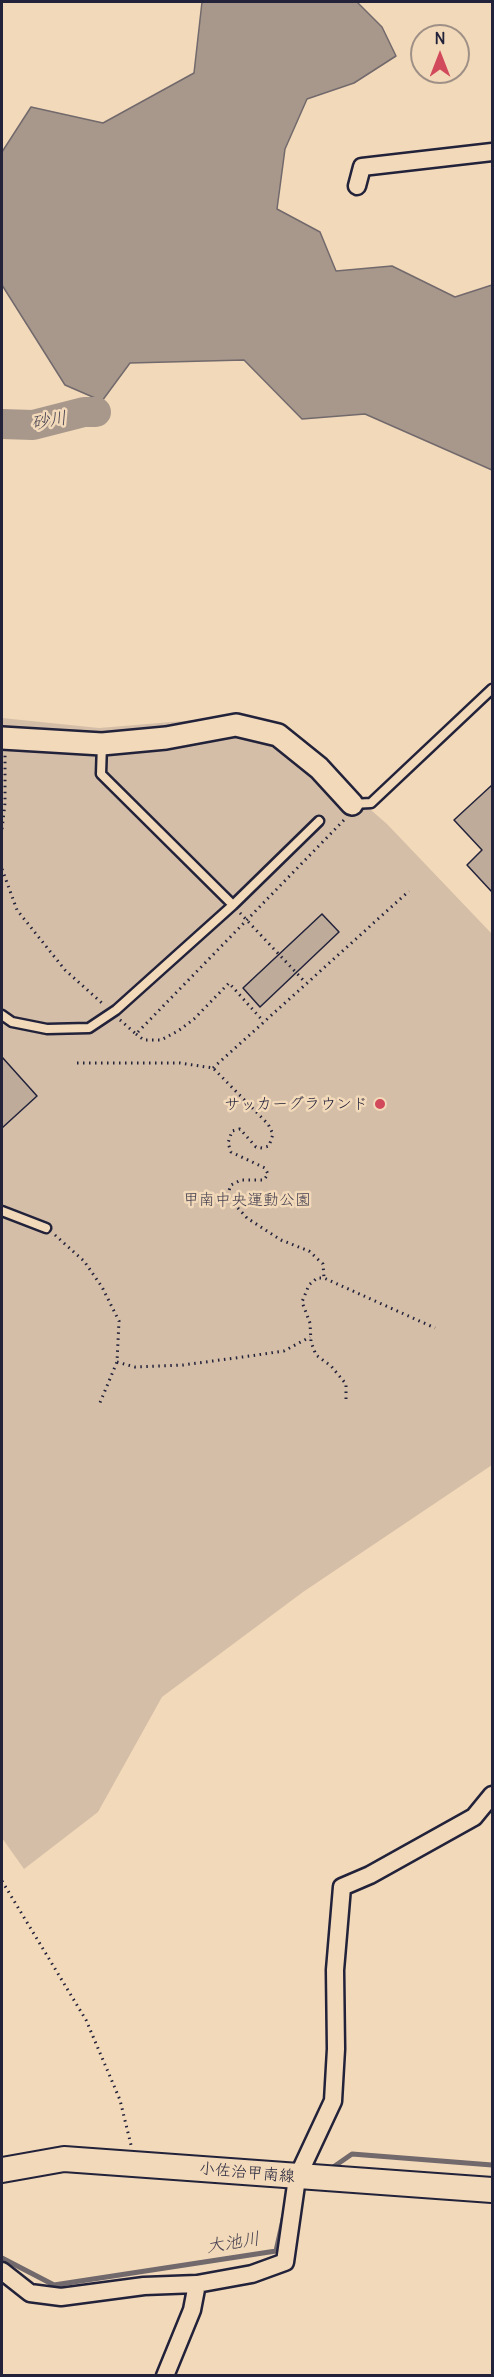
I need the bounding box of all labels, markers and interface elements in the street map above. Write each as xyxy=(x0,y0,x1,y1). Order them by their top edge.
north arrow xyxy=(410,24,470,84)
text: N xyxy=(434,28,446,48)
water label: 砂川 xyxy=(30,408,68,434)
place label: サッカーグラウンド xyxy=(224,1094,368,1114)
marker: サッカーグラウンド xyxy=(373,1097,387,1111)
park label: 甲南中央運動公園 xyxy=(183,1190,311,1210)
street label: 小佐治甲南線 xyxy=(198,2159,296,2187)
water label: 大池川 xyxy=(205,2228,261,2258)

